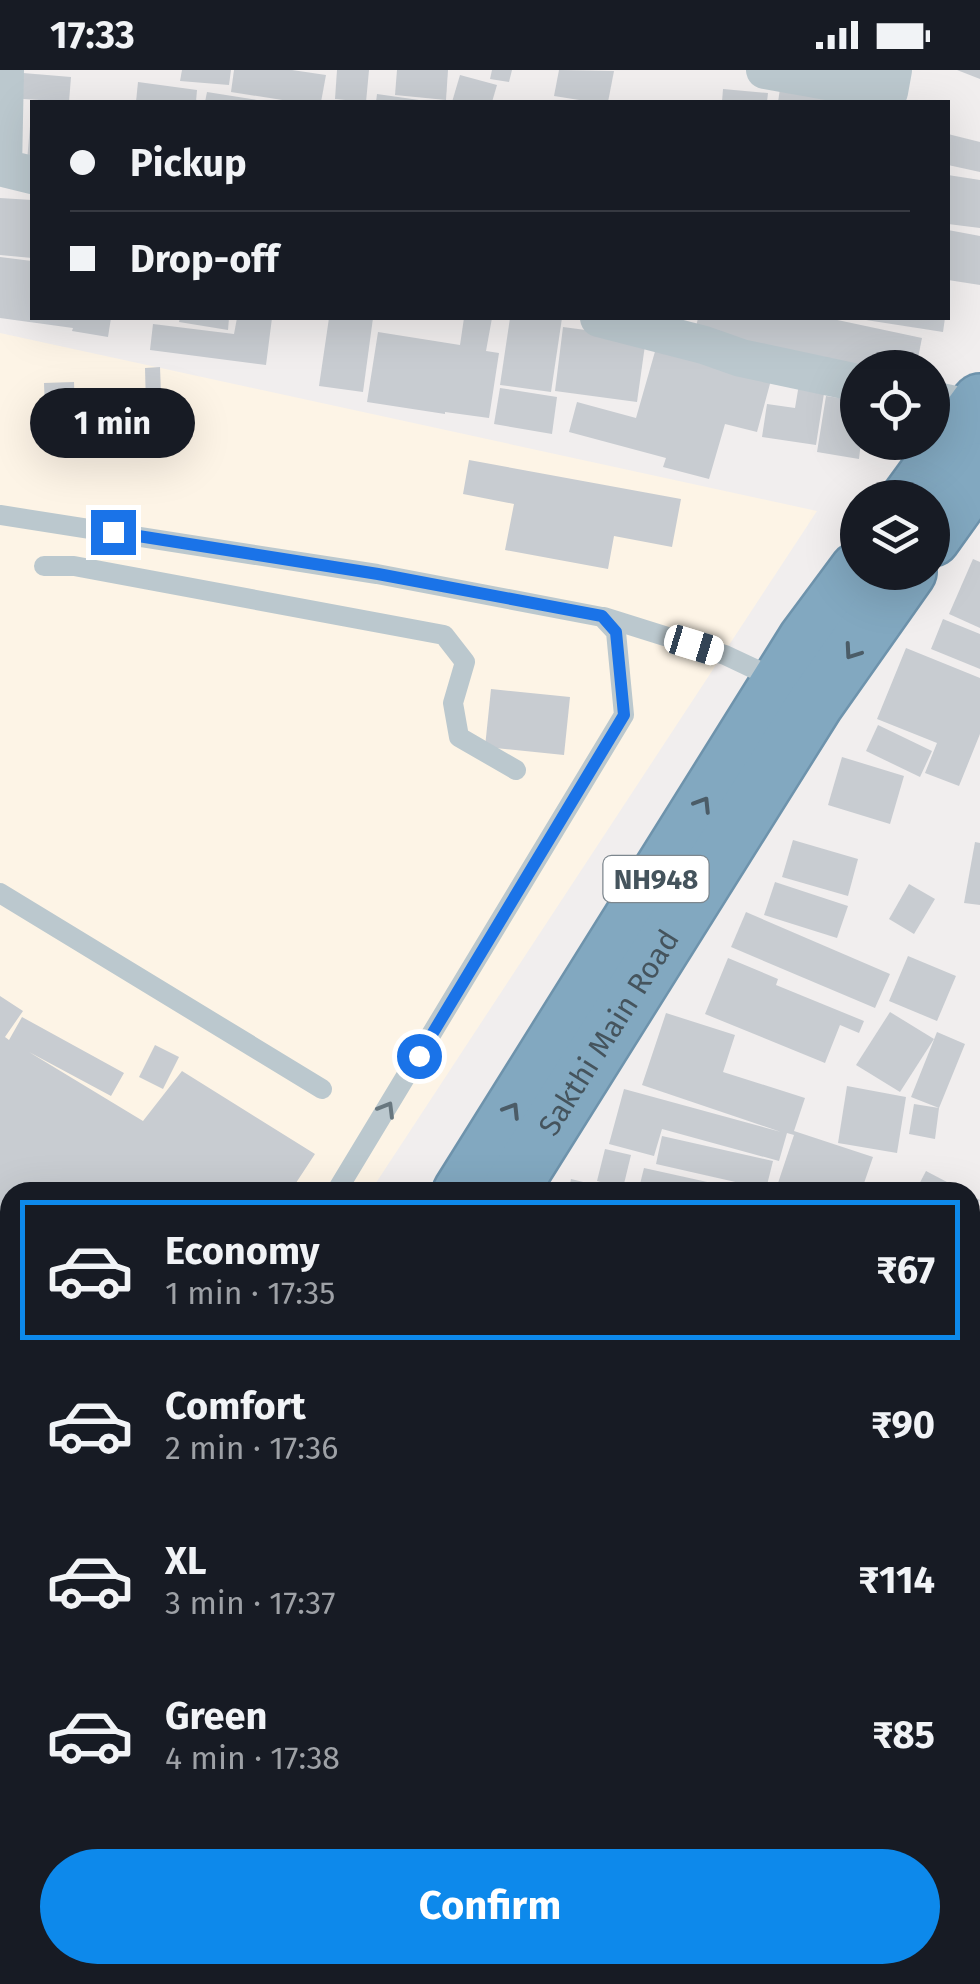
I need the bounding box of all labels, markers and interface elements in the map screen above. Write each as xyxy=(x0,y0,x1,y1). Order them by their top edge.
text: 17:33 xyxy=(50,12,135,58)
text: Pickup xyxy=(130,140,247,186)
text: Drop-off xyxy=(130,236,278,282)
map controls xyxy=(840,350,950,590)
button: locate xyxy=(840,350,950,460)
callout: 1 min xyxy=(31,387,196,457)
text: 1 min xyxy=(74,404,151,442)
button: layers xyxy=(840,480,950,590)
route end xyxy=(91,510,136,555)
car xyxy=(661,622,727,668)
one-way arrow xyxy=(846,641,864,659)
one-way arrow xyxy=(691,797,710,815)
road number: NH948 xyxy=(604,856,708,902)
street label: Sakthi Main Road xyxy=(531,923,687,1142)
route start xyxy=(397,1034,442,1079)
one-way arrow xyxy=(375,1102,394,1120)
one-way arrow xyxy=(500,1102,519,1120)
icon: car xyxy=(45,1225,135,1315)
text: Economy xyxy=(165,1228,320,1274)
text: ₹67 xyxy=(876,1247,935,1293)
text: 1 min · 17:35 xyxy=(165,1274,335,1312)
icon: car xyxy=(45,1380,135,1470)
text: Comfort xyxy=(165,1383,306,1429)
text: ₹90 xyxy=(871,1402,935,1448)
text: 2 min · 17:36 xyxy=(165,1429,338,1467)
icon: car xyxy=(45,1535,135,1625)
text: XL xyxy=(165,1538,207,1584)
text: ₹114 xyxy=(858,1557,935,1603)
text: 3 min · 17:37 xyxy=(165,1584,335,1622)
icon: car xyxy=(45,1690,135,1780)
text: Green xyxy=(165,1693,268,1739)
text: ₹85 xyxy=(872,1712,935,1758)
text: 4 min · 17:38 xyxy=(165,1739,340,1777)
button: Confirm xyxy=(40,1849,940,1964)

